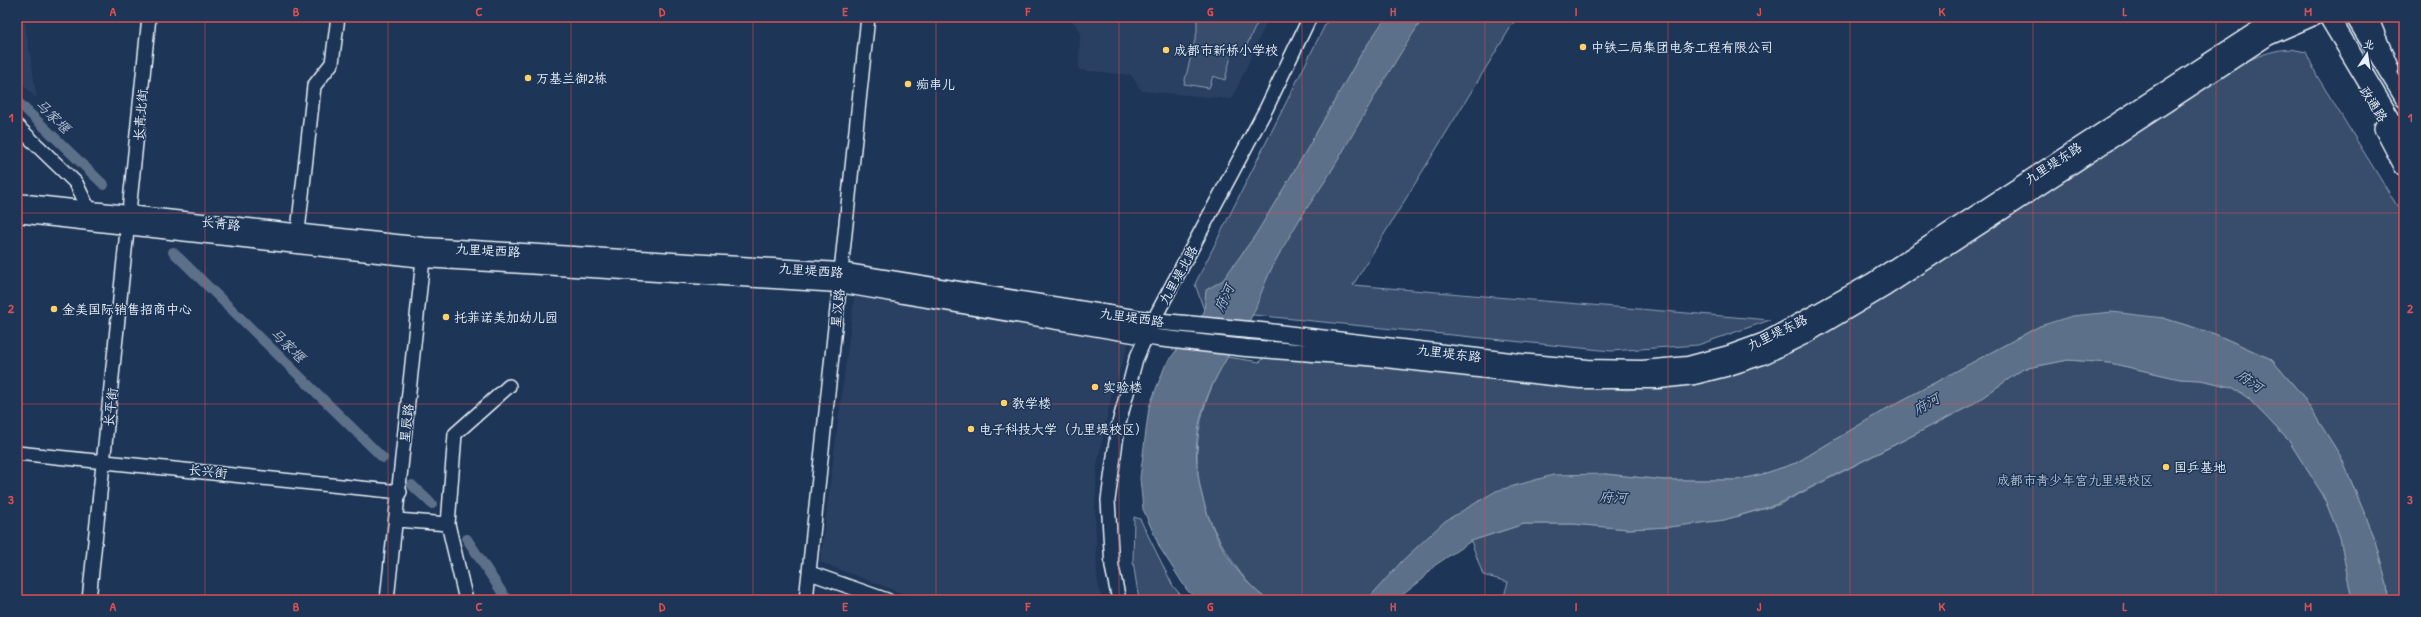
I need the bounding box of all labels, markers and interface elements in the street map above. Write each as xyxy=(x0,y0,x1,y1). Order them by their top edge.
text: A xyxy=(110,2,117,20)
text: B xyxy=(293,2,300,20)
text: C xyxy=(475,2,483,20)
text: D xyxy=(659,2,666,20)
text: E xyxy=(842,2,848,20)
text: F xyxy=(1025,2,1032,20)
text: G xyxy=(1207,2,1214,20)
text: H xyxy=(1390,2,1396,20)
text: I xyxy=(1574,2,1578,20)
text: J xyxy=(1757,2,1762,20)
text: K xyxy=(1939,2,1946,20)
text: L xyxy=(2123,2,2128,20)
text: M xyxy=(2304,2,2312,20)
north arrow xyxy=(2347,34,2387,74)
text: 北 xyxy=(2362,36,2376,52)
place label: 中铁二局集团电务工程有限公司 xyxy=(1591,38,1773,56)
place label: 成都市新桥小学校 xyxy=(1174,41,1278,59)
marker: 中铁二局集团电务工程有限公司 xyxy=(1578,42,1588,52)
marker: 成都市新桥小学校 xyxy=(1161,45,1171,55)
place label: 万基兰御2栋 xyxy=(536,69,607,87)
marker: 万基兰御2栋 xyxy=(523,73,533,83)
place label: 痴串儿 xyxy=(916,75,955,93)
marker: 痴串儿 xyxy=(903,79,913,89)
street label: 政通路 xyxy=(2356,83,2392,125)
street label: 长青北街 xyxy=(129,88,151,142)
water label: 马家堰 xyxy=(32,94,76,138)
text: 1 xyxy=(9,108,14,126)
text: 1 xyxy=(2408,108,2413,126)
street label: 九里堤东路 xyxy=(2021,138,2085,188)
street label: 长青路 xyxy=(201,212,241,234)
street label: 九里堤西路 xyxy=(455,239,521,261)
street label: 九里堤北路 xyxy=(1154,242,1202,308)
street label: 九里堤西路 xyxy=(778,259,844,281)
water label: 府河 xyxy=(1209,279,1239,314)
street label: 星汉路 xyxy=(826,288,848,328)
text: 2 xyxy=(8,299,15,317)
text: 2 xyxy=(2407,299,2414,317)
place label: 金美国际销售招商中心 xyxy=(62,300,192,318)
marker: 金美国际销售招商中心 xyxy=(49,304,59,314)
street label: 九里堤西路 xyxy=(1099,304,1165,330)
place label: 托菲诺美加幼儿园 xyxy=(454,308,558,326)
street label: 九里堤东路 xyxy=(1744,310,1810,354)
marker: 托菲诺美加幼儿园 xyxy=(441,312,451,322)
water label: 马家堰 xyxy=(267,323,311,367)
street label: 九里堤东路 xyxy=(1416,340,1482,366)
water label: 府河 xyxy=(2233,365,2269,398)
place label: 实验楼 xyxy=(1103,378,1142,396)
marker: 实验楼 xyxy=(1090,382,1100,392)
street label: 长平街 xyxy=(99,387,121,427)
water label: 府河 xyxy=(1909,387,1944,419)
place label: 教学楼 xyxy=(1012,394,1051,412)
marker: 教学楼 xyxy=(999,398,1009,408)
street label: 星辰路 xyxy=(395,403,417,443)
place label: 电子科技大学（九里堤校区） xyxy=(979,420,1148,438)
marker: 电子科技大学（九里堤校区） xyxy=(966,424,976,434)
place label: 国乒基地 xyxy=(2174,458,2226,476)
street label: 长兴街 xyxy=(188,460,228,482)
marker: 国乒基地 xyxy=(2161,462,2171,472)
park label: 成都市青少年宫九里堤校区 xyxy=(1997,471,2153,489)
water label: 府河 xyxy=(1599,487,1629,507)
text: 3 xyxy=(8,490,14,508)
text: 3 xyxy=(2407,490,2413,508)
text: A xyxy=(110,597,117,615)
text: B xyxy=(293,597,300,615)
text: C xyxy=(475,597,483,615)
text: D xyxy=(659,597,666,615)
text: E xyxy=(842,597,848,615)
text: F xyxy=(1025,597,1032,615)
text: G xyxy=(1207,597,1214,615)
text: H xyxy=(1390,597,1396,615)
text: I xyxy=(1574,597,1578,615)
text: J xyxy=(1757,597,1762,615)
text: K xyxy=(1939,597,1946,615)
text: L xyxy=(2123,597,2128,615)
text: M xyxy=(2304,597,2312,615)

